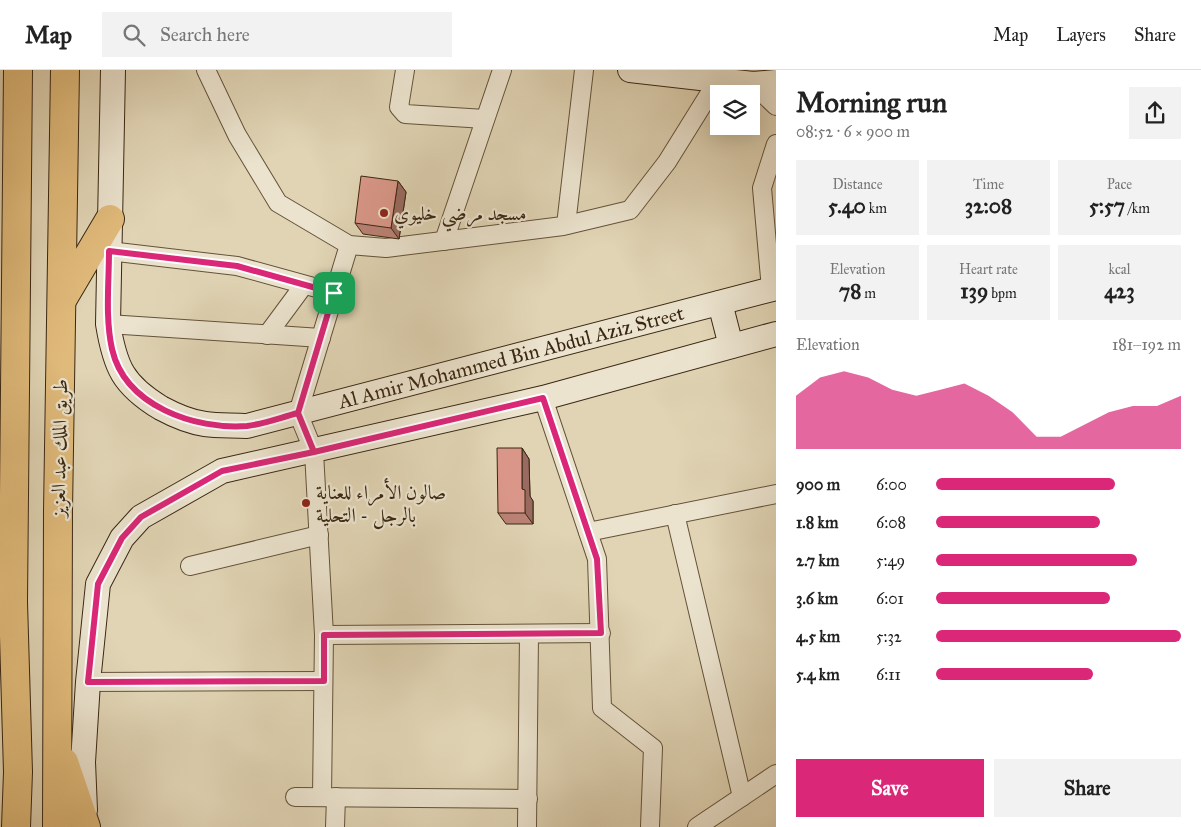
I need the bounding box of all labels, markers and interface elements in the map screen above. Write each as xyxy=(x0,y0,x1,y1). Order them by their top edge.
search box xyxy=(102,12,452,57)
text: Map xyxy=(25,20,72,50)
icon: search xyxy=(120,21,148,49)
text: Search here xyxy=(160,23,250,46)
text: Map xyxy=(993,24,1028,46)
text: Layers xyxy=(1056,24,1106,46)
text: Share xyxy=(1134,24,1176,46)
map controls xyxy=(710,85,760,135)
button: layers xyxy=(710,85,760,135)
text: Morning run xyxy=(796,85,947,120)
button: share xyxy=(1129,87,1181,139)
text: 08:52 · 6 × 900 m xyxy=(796,122,910,141)
text: Distance xyxy=(832,176,883,193)
text: Time xyxy=(973,176,1004,193)
text: Pace xyxy=(1107,176,1132,193)
text: 5.40 xyxy=(828,193,866,219)
text: 32:08 xyxy=(965,193,1012,219)
text: 5:57 xyxy=(1089,193,1125,219)
text: km xyxy=(866,200,887,217)
text: /km xyxy=(1125,200,1150,217)
place label: مسجد مرضي خليوي xyxy=(394,201,527,232)
marker: مسجد مرضي خليوي xyxy=(378,207,390,219)
text: Elevation xyxy=(830,261,885,278)
text: Heart rate xyxy=(959,261,1018,278)
text: kcal xyxy=(1108,261,1131,278)
pin xyxy=(313,272,355,314)
text: 78 xyxy=(839,278,861,304)
text: 139 xyxy=(960,278,988,304)
text: 423 xyxy=(1104,278,1135,304)
icon: arrive xyxy=(320,279,348,307)
text: m xyxy=(861,285,876,302)
text: bpm xyxy=(988,285,1017,302)
street label: Al Amir Mohammed Bin Abdul Aziz Street xyxy=(335,301,686,414)
text: Elevation xyxy=(796,335,860,354)
text: 181–192 m xyxy=(1112,335,1181,354)
street label: طريق الملك عبد العزيز xyxy=(46,379,73,519)
text: 900 m xyxy=(796,475,840,494)
text: 6:00 xyxy=(876,475,907,494)
place label: صالون الأمراء للعناية بالرجل - التحلية xyxy=(316,477,446,530)
marker: صالون الأمراء للعناية بالرجل - التحلية xyxy=(300,497,312,509)
text: 1.8 km xyxy=(796,513,838,532)
text: 6:08 xyxy=(876,513,906,532)
text: 2.7 km xyxy=(796,551,839,570)
text: 5:49 xyxy=(876,551,905,570)
text: 3.6 km xyxy=(796,589,838,608)
text: 6:01 xyxy=(876,589,904,608)
text: 4.5 km xyxy=(796,627,840,646)
text: 5:32 xyxy=(876,627,902,646)
text: 5.4 km xyxy=(796,665,840,684)
text: 6:11 xyxy=(876,665,901,684)
button: Save xyxy=(796,759,984,817)
button: Share xyxy=(994,759,1181,817)

